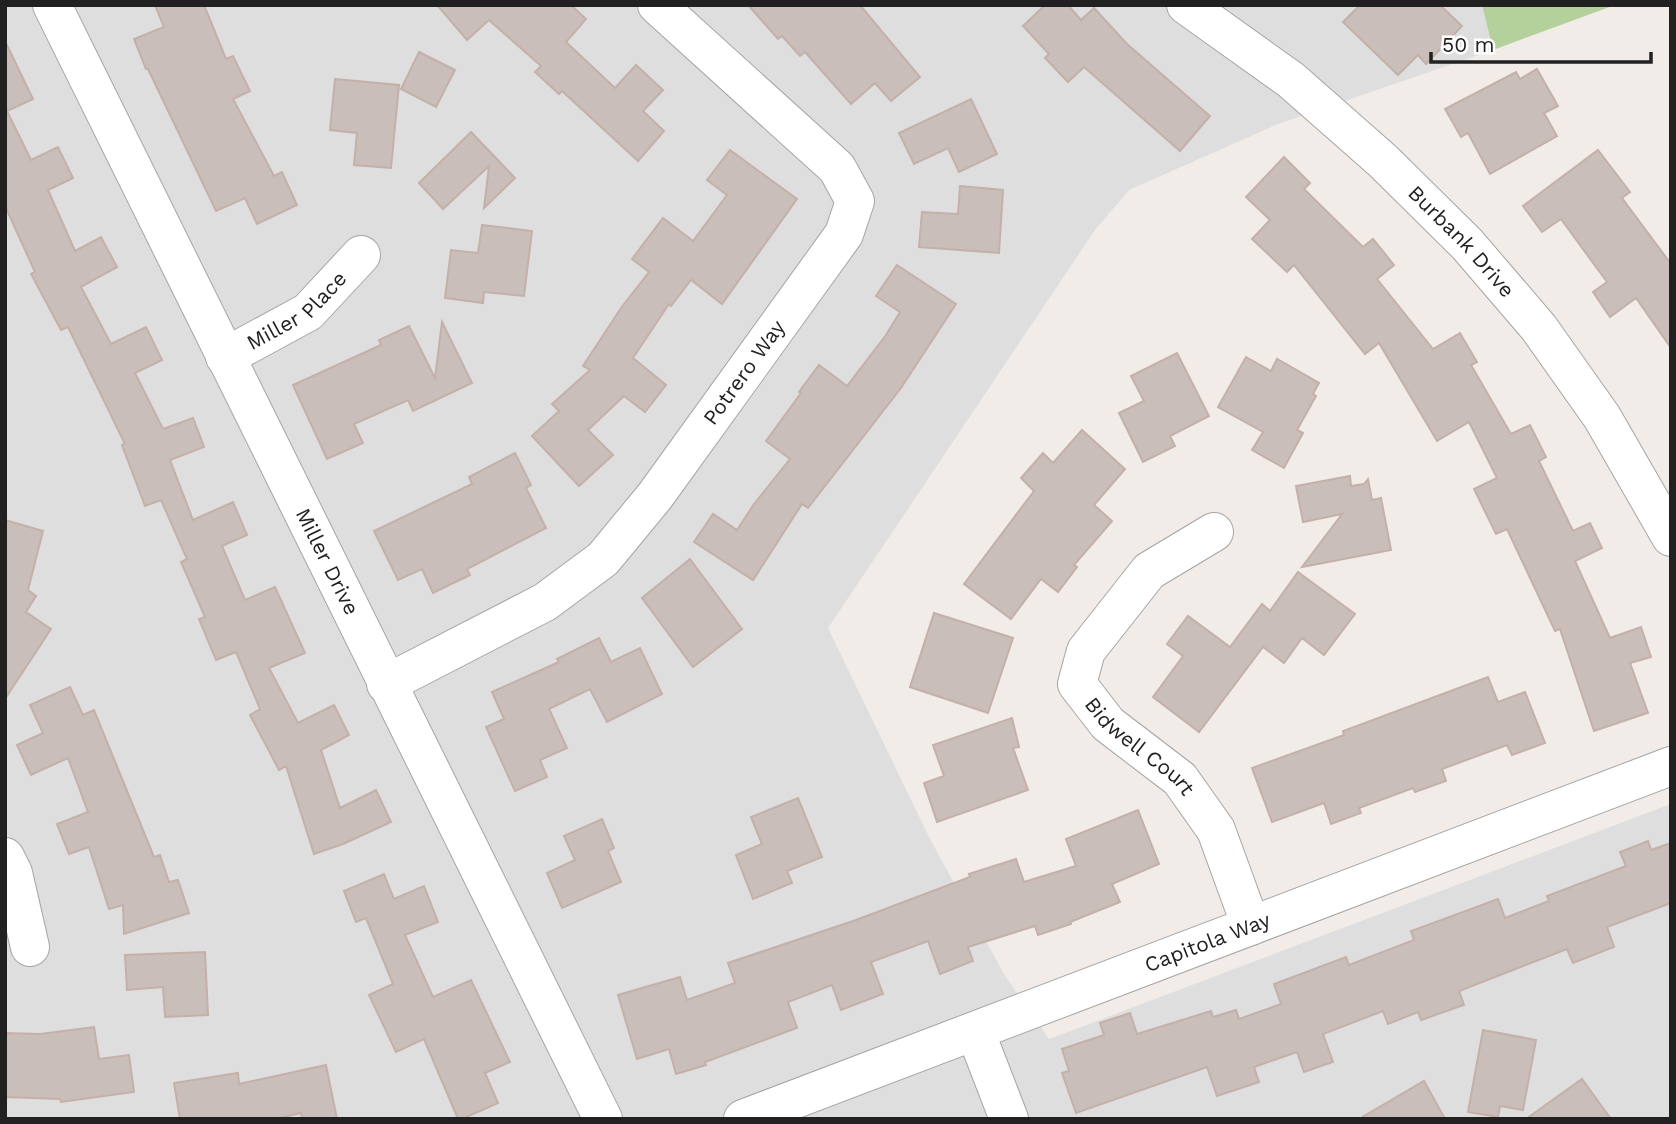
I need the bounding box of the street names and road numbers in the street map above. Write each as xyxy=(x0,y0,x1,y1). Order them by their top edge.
street label: Burbank Drive xyxy=(1403,180,1520,302)
street label: Miller Place xyxy=(242,266,352,355)
street label: Potrero Way xyxy=(697,315,790,430)
street label: Miller Drive xyxy=(291,504,365,619)
street label: Bidwell Court xyxy=(1080,692,1200,800)
street label: Capitola Way xyxy=(1141,907,1274,977)

